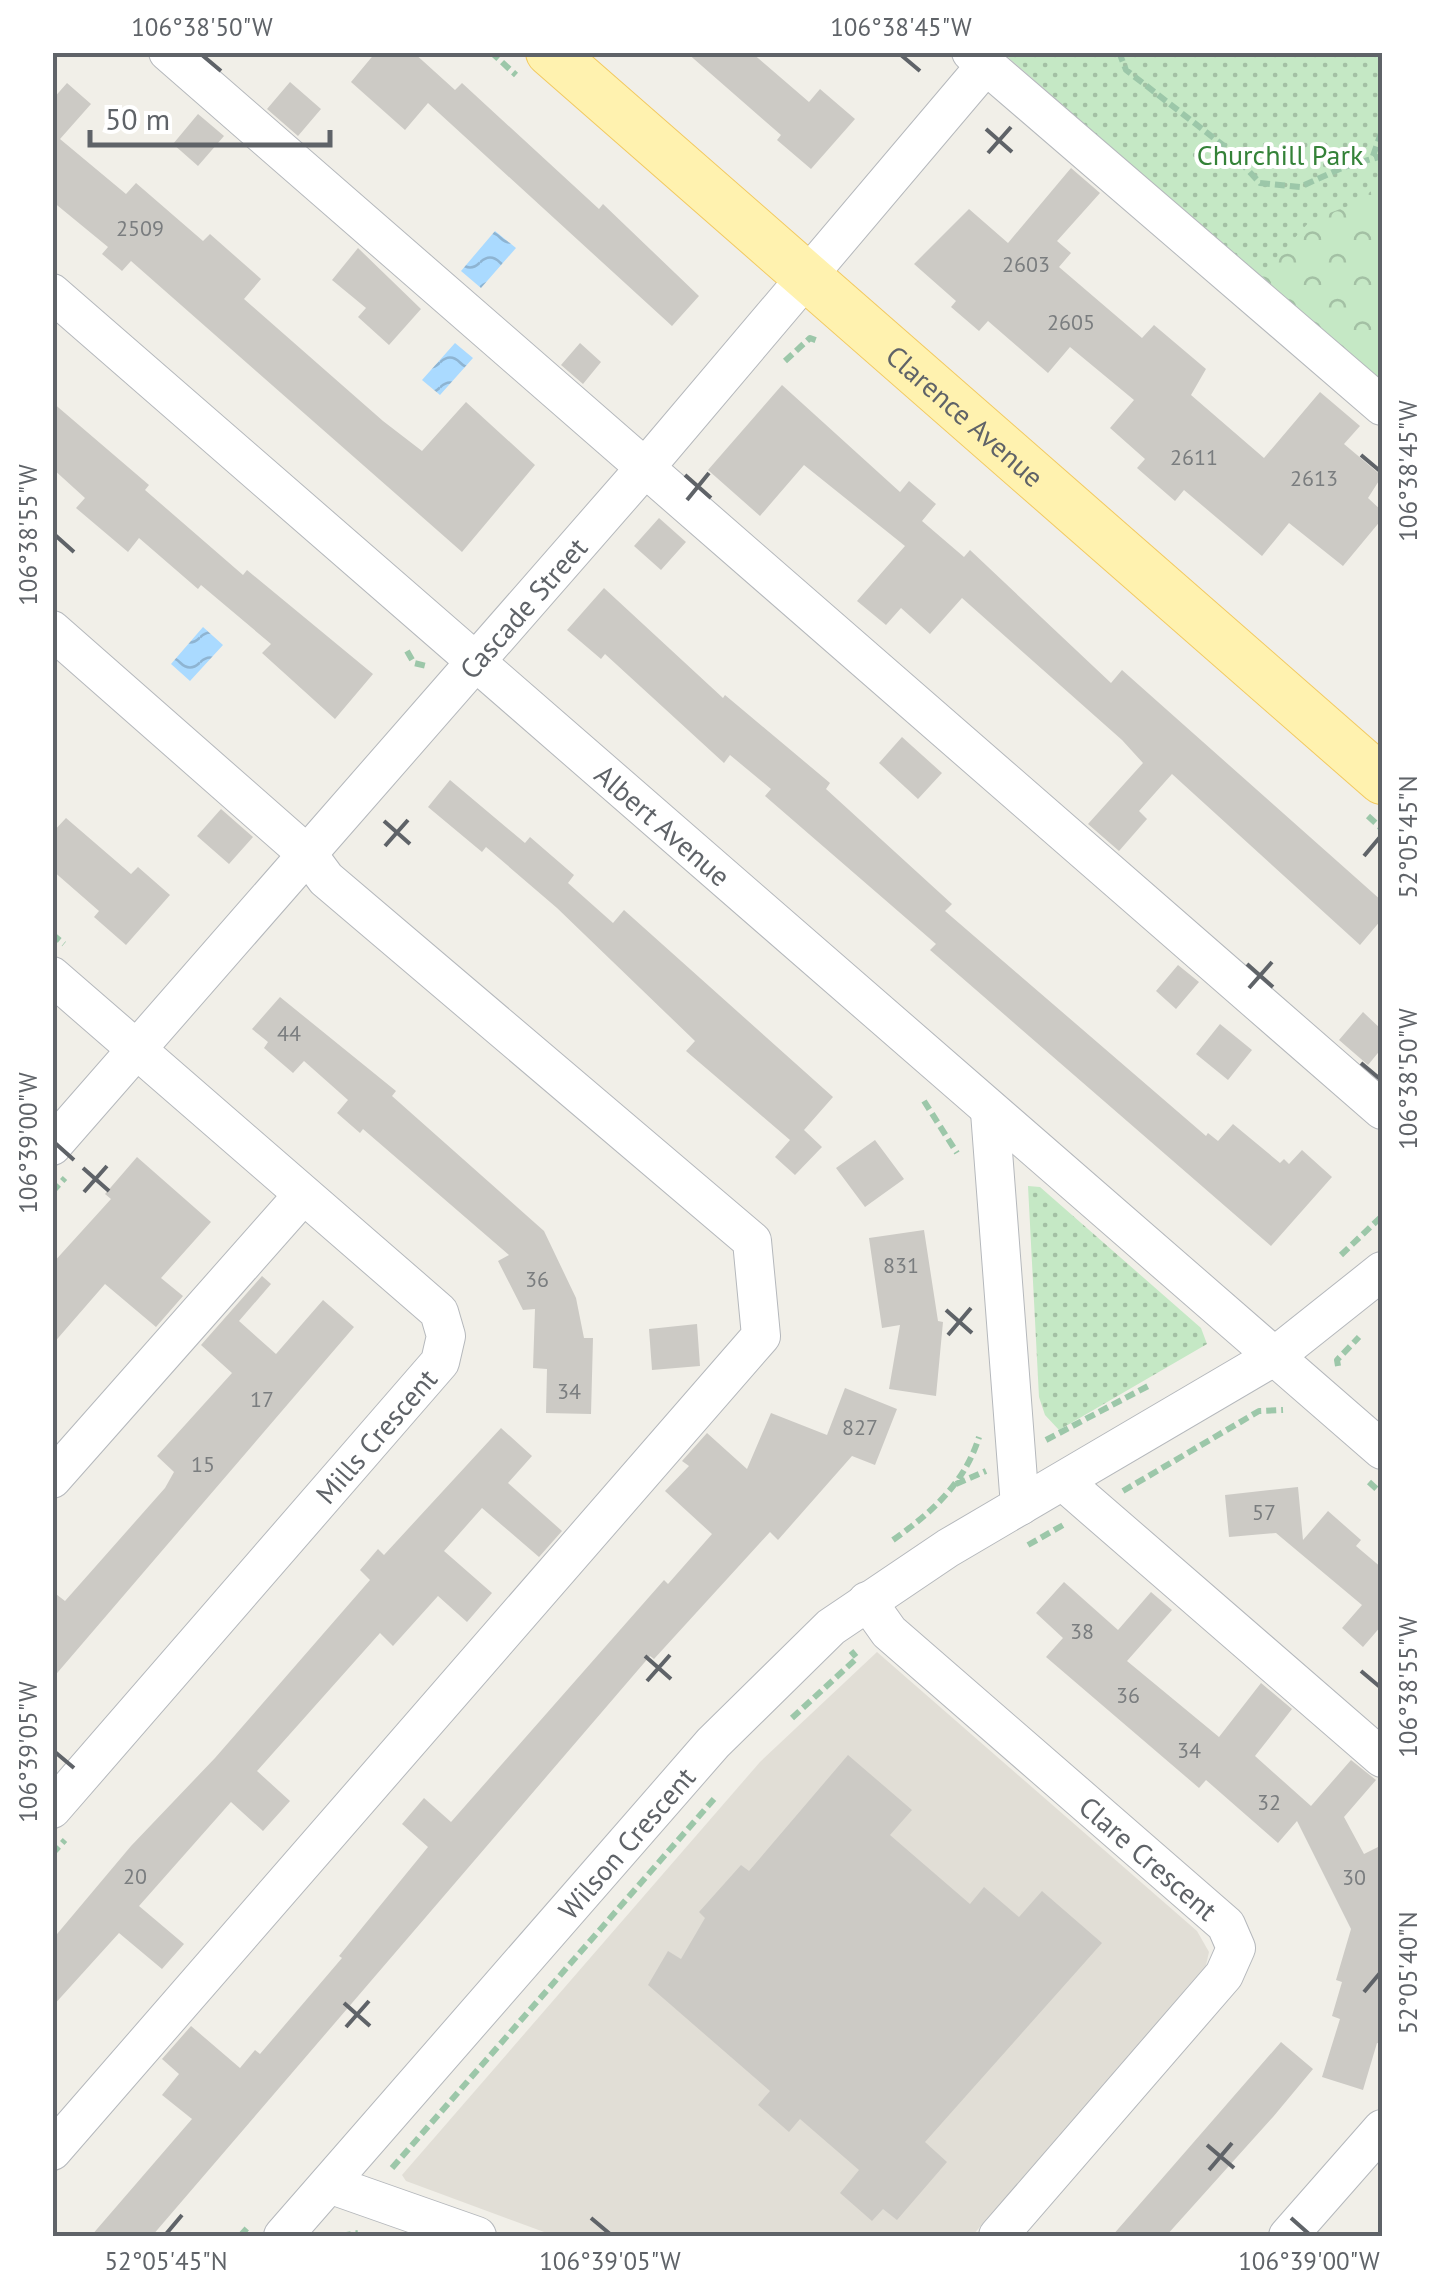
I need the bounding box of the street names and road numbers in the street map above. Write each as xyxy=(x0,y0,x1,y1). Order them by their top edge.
street label: Clarence Avenue xyxy=(879,337,1052,494)
street label: Cascade Street xyxy=(451,529,595,686)
street label: Albert Avenue xyxy=(588,756,739,894)
street label: Mills Crescent xyxy=(307,1360,445,1511)
street label: Wilson Crescent xyxy=(550,1758,703,1927)
street label: Clare Crescent xyxy=(1072,1787,1226,1928)

